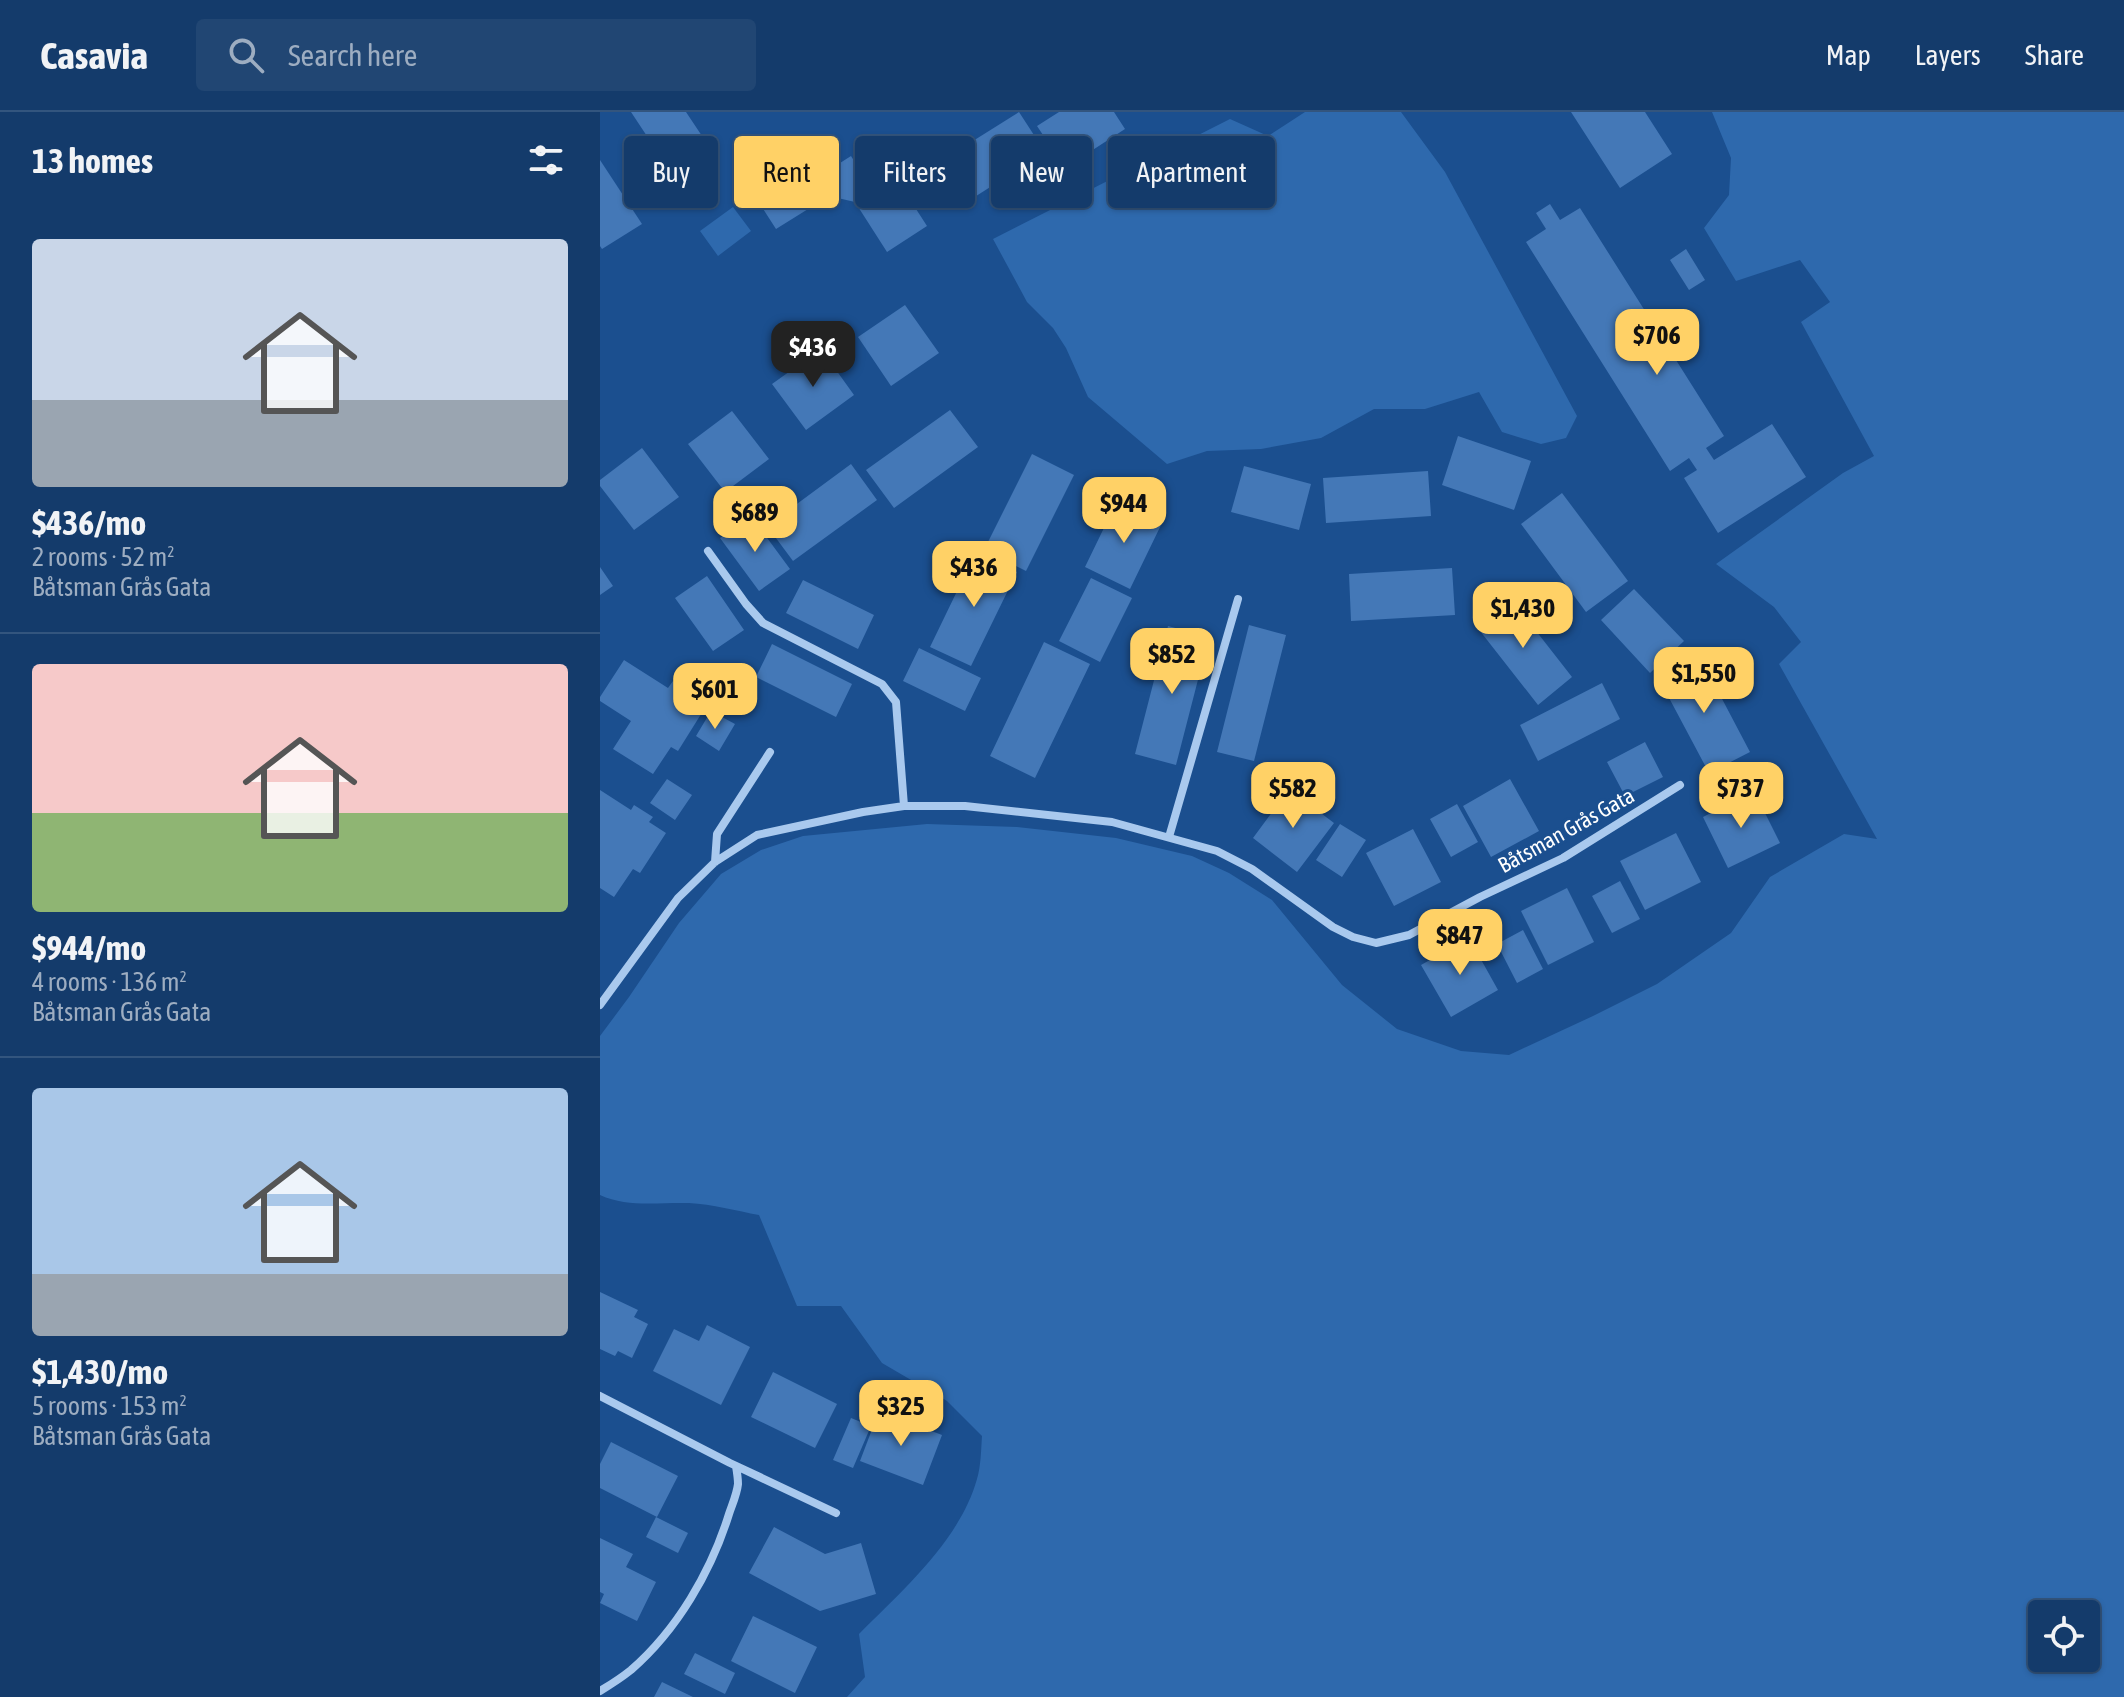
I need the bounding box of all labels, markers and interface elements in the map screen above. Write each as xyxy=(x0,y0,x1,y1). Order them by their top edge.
search box xyxy=(196,19,756,91)
icon: search xyxy=(224,33,268,77)
text: Casavia xyxy=(40,34,148,77)
text: Search here xyxy=(288,38,417,72)
text: Map xyxy=(1826,39,1871,71)
text: Layers xyxy=(1915,39,1981,71)
text: Share xyxy=(2025,39,2084,71)
chip: Buy xyxy=(624,136,718,208)
chip: Rent xyxy=(734,136,839,208)
chip: Filters xyxy=(855,136,975,208)
chip: New xyxy=(991,136,1092,208)
chip: Apartment xyxy=(1108,136,1275,208)
icon: filters xyxy=(524,138,568,182)
text: 13 homes xyxy=(32,141,153,180)
icon: home xyxy=(228,291,372,435)
pin: $706 xyxy=(1610,309,1704,377)
text: $706 xyxy=(1633,320,1681,350)
pin: $436 xyxy=(766,321,860,389)
text: $436 xyxy=(789,332,837,362)
pin: $944 xyxy=(1077,477,1171,545)
pin: $689 xyxy=(708,486,802,554)
text: $944 xyxy=(1100,488,1148,518)
text: $689 xyxy=(731,497,779,527)
text: $436/mo xyxy=(32,503,146,542)
pin: $436 xyxy=(927,541,1021,609)
text: 2 rooms · 52 m² xyxy=(32,542,174,572)
text: $436 xyxy=(950,552,998,582)
text: Båtsman Grås Gata xyxy=(32,572,211,602)
pin: $1,430 xyxy=(1458,582,1588,650)
text: $1,430 xyxy=(1491,593,1555,623)
pin: $852 xyxy=(1125,628,1219,696)
text: $852 xyxy=(1148,639,1196,669)
pin: $1,550 xyxy=(1639,647,1769,715)
text: $1,550 xyxy=(1672,658,1736,688)
pin: $601 xyxy=(668,663,762,731)
text: $601 xyxy=(691,674,739,704)
icon: home xyxy=(228,716,372,860)
pin: $582 xyxy=(1246,762,1340,830)
pin: $737 xyxy=(1694,762,1788,830)
text: $582 xyxy=(1269,773,1317,803)
text: $737 xyxy=(1717,773,1765,803)
street label: Båtsman Grås Gata xyxy=(1493,782,1639,878)
pin: $847 xyxy=(1413,909,1507,977)
text: $847 xyxy=(1436,920,1484,950)
text: $944/mo xyxy=(32,928,146,967)
text: 4 rooms · 136 m² xyxy=(32,967,187,997)
text: Båtsman Grås Gata xyxy=(32,997,211,1027)
icon: home xyxy=(228,1140,372,1284)
text: $1,430/mo xyxy=(32,1352,168,1391)
pin: $325 xyxy=(854,1380,948,1448)
text: 5 rooms · 153 m² xyxy=(32,1391,187,1421)
text: $325 xyxy=(877,1391,925,1421)
text: Båtsman Grås Gata xyxy=(32,1421,211,1451)
map controls xyxy=(2028,1600,2100,1672)
button: locate xyxy=(2028,1600,2100,1672)

